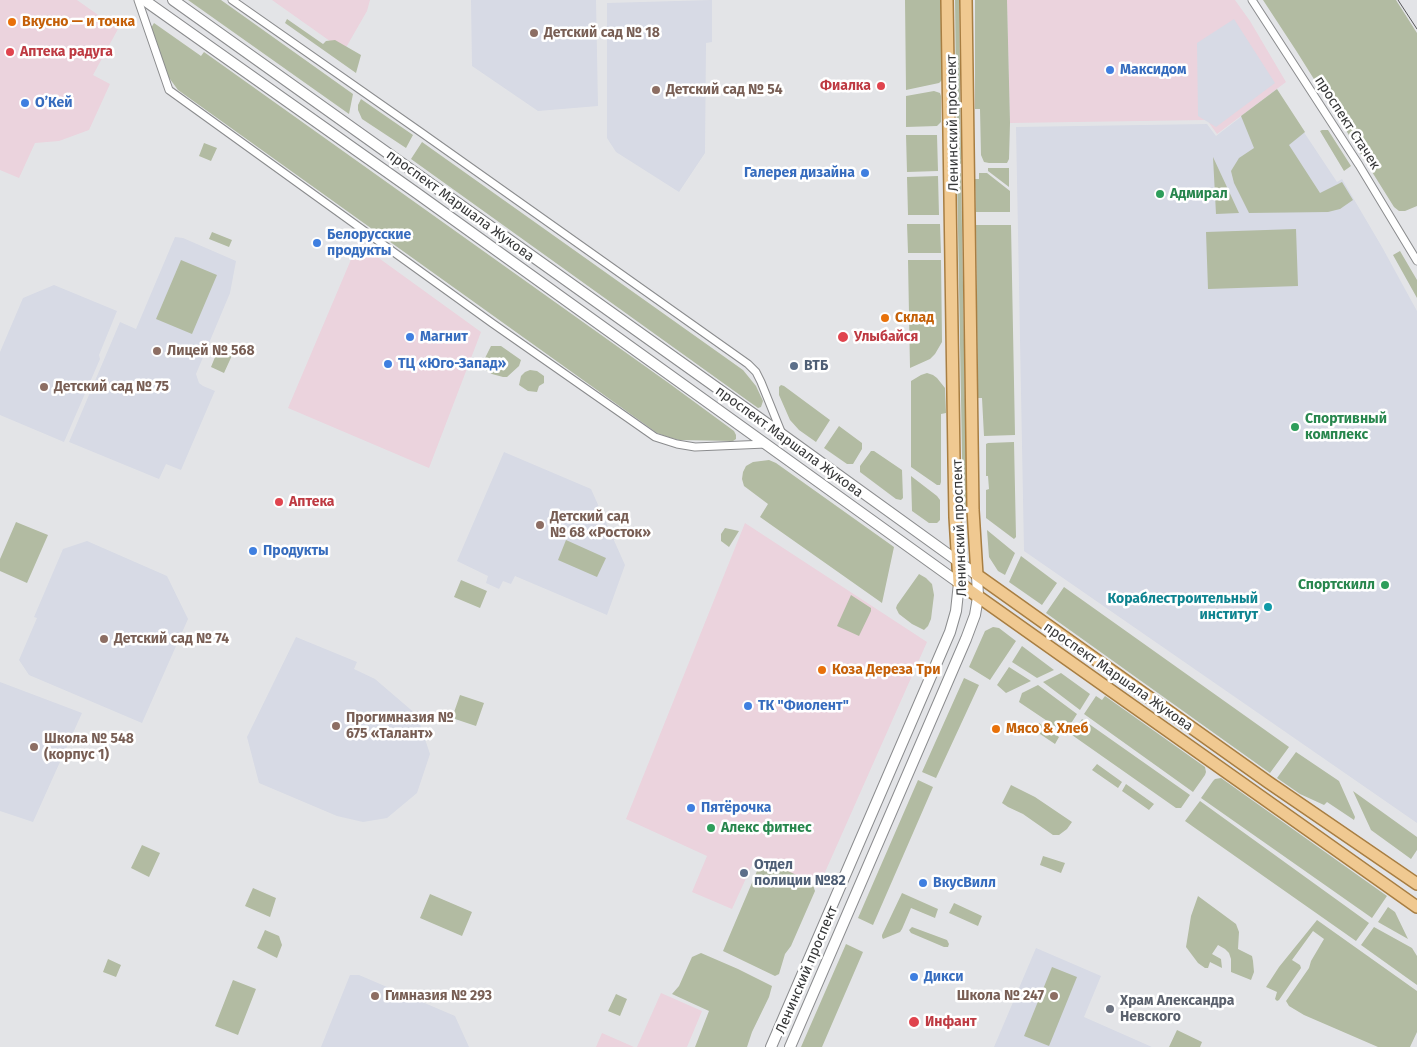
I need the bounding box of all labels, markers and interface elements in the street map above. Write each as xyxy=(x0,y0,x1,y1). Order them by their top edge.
place label: Вкусно — и точка xyxy=(22,14,135,30)
marker: Вкусно — и точка xyxy=(6,16,18,28)
place label: Детский сад № 18 xyxy=(544,25,660,41)
marker: Детский сад № 18 xyxy=(528,27,540,39)
place label: Аптека радуга xyxy=(20,44,113,60)
marker: Аптека радуга xyxy=(4,46,16,58)
street label: Ленинский проспект xyxy=(943,54,963,192)
place label: Максидом xyxy=(1120,62,1186,78)
marker: Максидом xyxy=(1104,64,1116,76)
street label: проспект Стачек xyxy=(1311,73,1383,173)
place label: Фиалка xyxy=(820,78,871,94)
marker: Фиалка xyxy=(875,80,887,92)
place label: Детский сад № 54 xyxy=(666,82,783,98)
marker: Детский сад № 54 xyxy=(650,84,662,96)
place label: О’Кей xyxy=(35,95,73,111)
marker: О’Кей xyxy=(19,97,31,109)
street label: проспект Маршала Жукова xyxy=(383,147,537,265)
place label: Галерея дизайна xyxy=(744,165,855,181)
marker: Галерея дизайна xyxy=(859,167,871,179)
place label: Адмирал xyxy=(1170,186,1228,202)
marker: Адмирал xyxy=(1154,188,1166,200)
place label: Белорусские продукты xyxy=(327,227,411,260)
marker: Белорусские продукты xyxy=(311,237,323,249)
place label: Склад xyxy=(895,310,934,326)
marker: Склад xyxy=(879,312,891,324)
place label: Магнит xyxy=(420,329,468,345)
place label: Улыбайся xyxy=(854,329,918,345)
marker: Улыбайся xyxy=(836,330,850,344)
marker: Магнит xyxy=(404,331,416,343)
place label: Лицей № 568 xyxy=(167,343,255,359)
marker: Лицей № 568 xyxy=(151,345,163,357)
place label: ТЦ «Юго-Запад» xyxy=(398,356,506,372)
marker: ТЦ «Юго-Запад» xyxy=(382,358,394,370)
place label: ВТБ xyxy=(804,358,828,374)
marker: ВТБ xyxy=(788,360,800,372)
place label: Детский сад № 75 xyxy=(54,379,169,395)
marker: Детский сад № 75 xyxy=(38,381,50,393)
street label: проспект Маршала Жукова xyxy=(712,383,866,501)
place label: Спортивный комплекс xyxy=(1305,411,1387,444)
marker: Спортивный комплекс xyxy=(1289,421,1301,433)
street label: Ленинский проспект xyxy=(949,459,971,597)
place label: Аптека xyxy=(289,494,335,510)
marker: Аптека xyxy=(273,496,285,508)
place label: Детский сад № 68 «Росток» xyxy=(550,509,651,542)
marker: Детский сад № 68 «Росток» xyxy=(534,519,546,531)
place label: Продукты xyxy=(263,543,329,559)
marker: Продукты xyxy=(247,545,259,557)
place label: Спортскилл xyxy=(1298,577,1375,593)
marker: Спортскилл xyxy=(1379,579,1391,591)
place label: Кораблестроительный институт xyxy=(1107,591,1258,624)
marker: Кораблестроительный институт xyxy=(1262,601,1274,613)
street label: проспект Маршала Жукова xyxy=(1040,619,1196,735)
place label: Детский сад № 74 xyxy=(114,631,229,647)
marker: Детский сад № 74 xyxy=(98,633,110,645)
place label: Коза Дереза Три xyxy=(832,662,940,678)
marker: Коза Дереза Три xyxy=(816,664,828,676)
place label: ТК "Фиолент" xyxy=(758,698,849,714)
marker: ТК "Фиолент" xyxy=(742,700,754,712)
place label: Прогимназия № 675 «Талант» xyxy=(346,710,454,742)
marker: Прогимназия № 675 «Талант» xyxy=(330,720,342,732)
place label: Мясо & Хлеб xyxy=(1006,721,1089,737)
marker: Мясо & Хлеб xyxy=(990,723,1002,735)
place label: Школа № 548 (корпус 1) xyxy=(44,731,134,764)
marker: Школа № 548 (корпус 1) xyxy=(28,741,40,753)
place label: Пятёрочка xyxy=(701,800,771,816)
marker: Пятёрочка xyxy=(685,802,697,814)
place label: Алекс фитнес xyxy=(721,820,812,836)
marker: Алекс фитнес xyxy=(705,822,717,834)
place label: Отдел полиции №82 xyxy=(754,857,846,890)
marker: Отдел полиции №82 xyxy=(738,867,750,879)
place label: ВкусВилл xyxy=(933,875,996,891)
marker: ВкусВилл xyxy=(917,877,929,889)
street label: Ленинский проспект xyxy=(772,904,842,1036)
place label: Дикси xyxy=(924,969,964,985)
marker: Дикси xyxy=(908,971,920,983)
place label: Гимназия № 293 xyxy=(385,988,492,1004)
place label: Школа № 247 xyxy=(957,988,1044,1004)
marker: Гимназия № 293 xyxy=(369,990,381,1002)
marker: Школа № 247 xyxy=(1048,990,1060,1002)
place label: Храм Александра Невского xyxy=(1120,993,1234,1026)
marker: Храм Александра Невского xyxy=(1104,1003,1116,1015)
place label: Инфант xyxy=(925,1014,977,1030)
marker: Инфант xyxy=(907,1015,921,1029)

